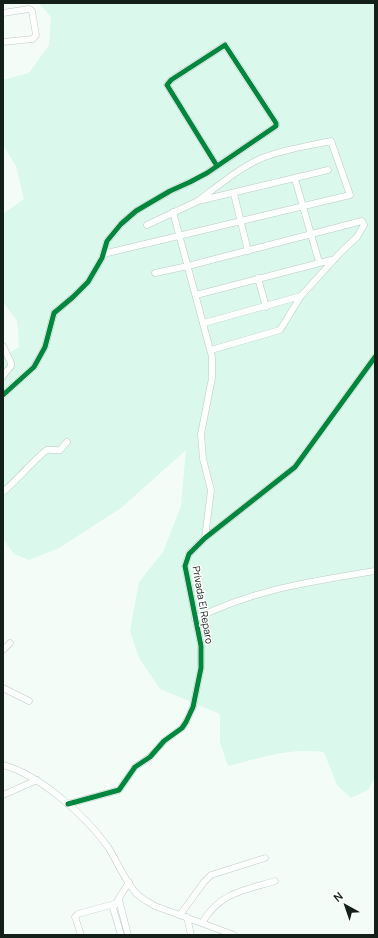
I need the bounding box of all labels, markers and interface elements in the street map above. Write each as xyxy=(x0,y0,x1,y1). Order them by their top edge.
street label: Privada El Reparo xyxy=(189,565,215,645)
north arrow xyxy=(326,886,366,926)
text: N xyxy=(330,888,346,905)

